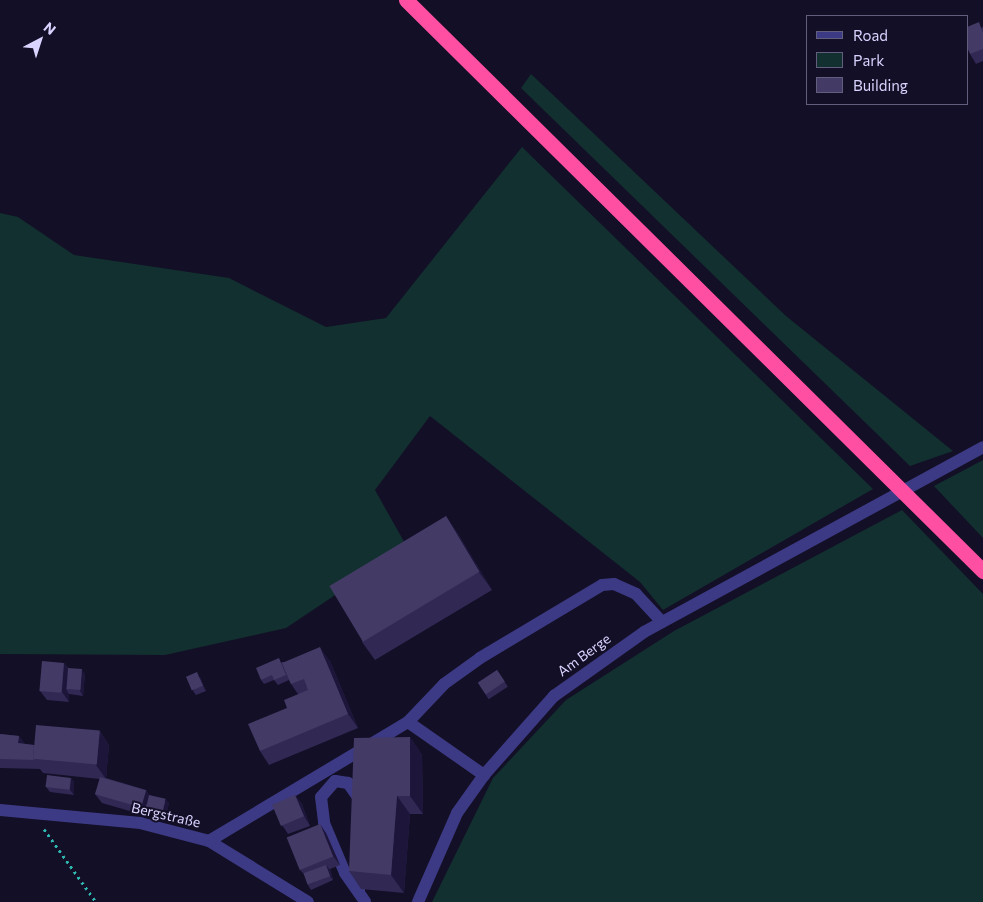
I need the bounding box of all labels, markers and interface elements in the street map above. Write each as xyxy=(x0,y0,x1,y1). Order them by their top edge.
north arrow xyxy=(15,15,65,65)
legend xyxy=(806,15,968,105)
text: N xyxy=(40,18,59,38)
text: Road xyxy=(853,26,888,44)
text: Park xyxy=(853,51,884,69)
text: Building xyxy=(853,76,908,94)
street label: Am Berge xyxy=(554,630,614,680)
street label: Bergstraße xyxy=(130,799,202,831)

